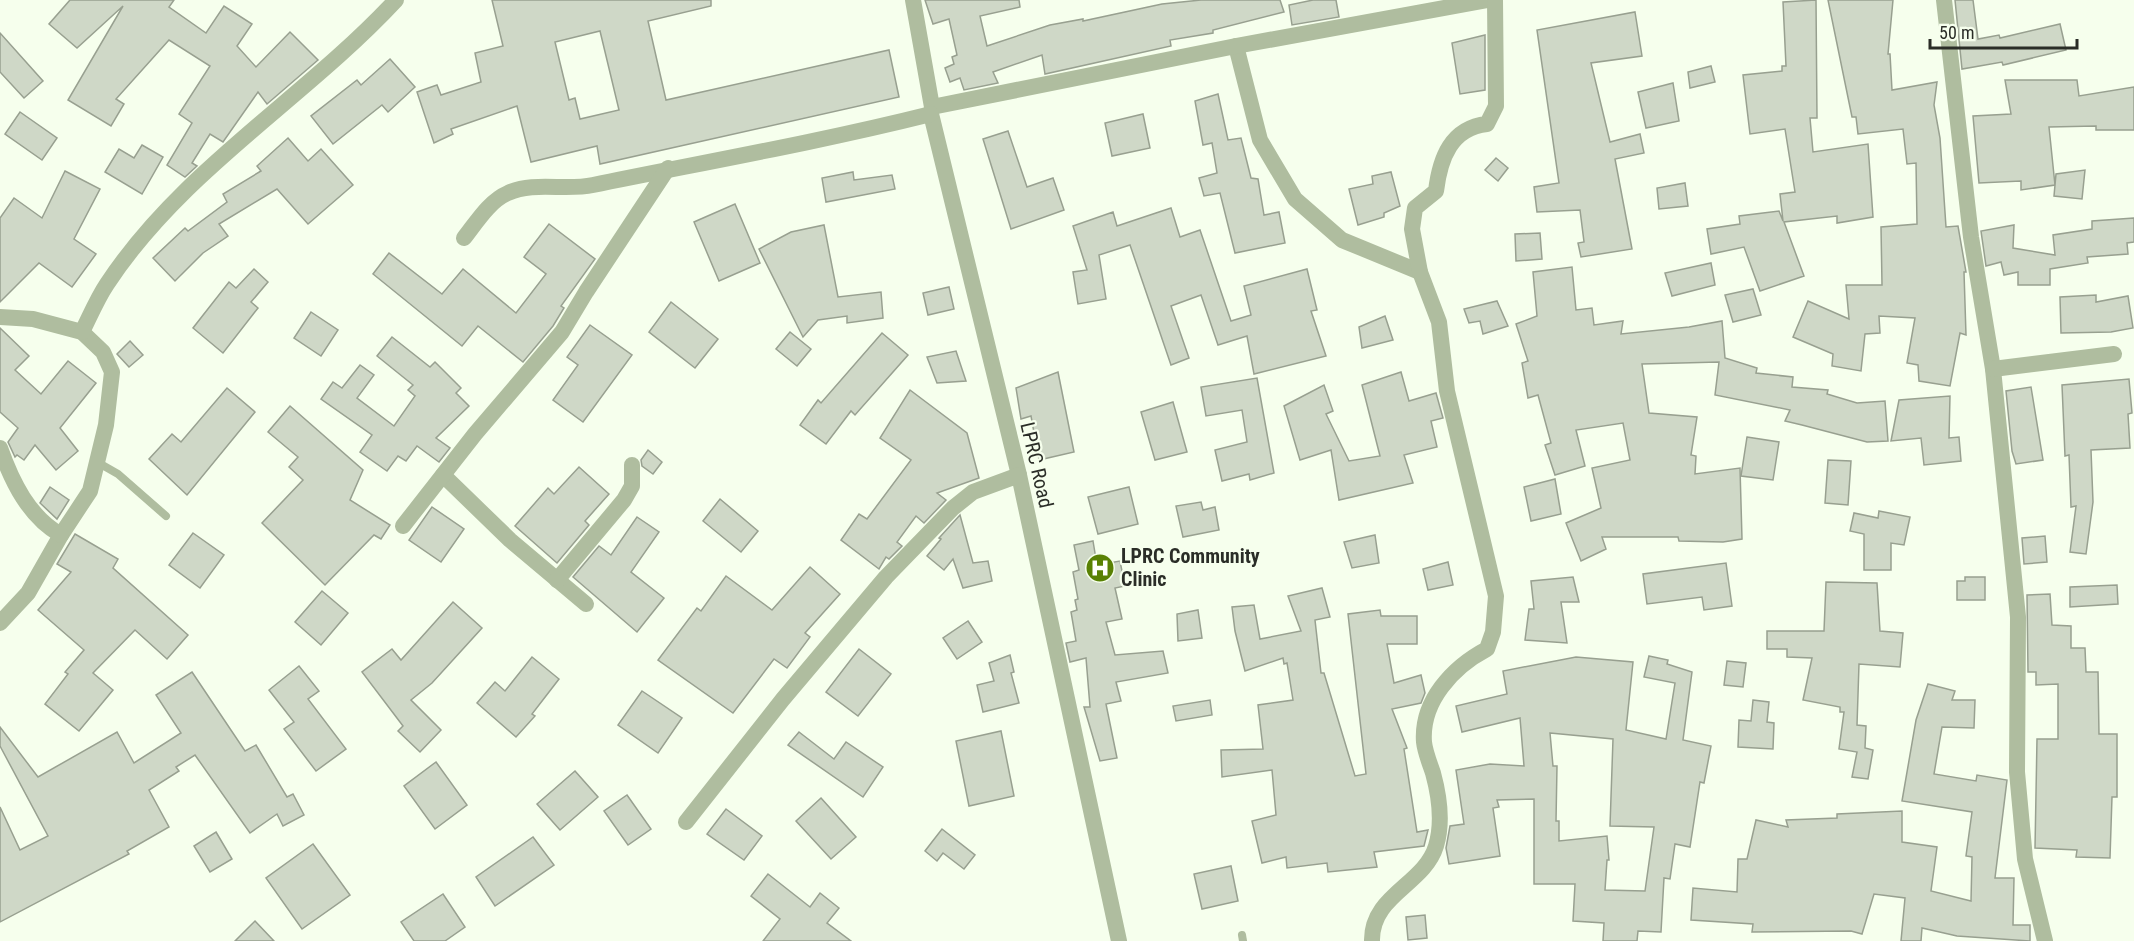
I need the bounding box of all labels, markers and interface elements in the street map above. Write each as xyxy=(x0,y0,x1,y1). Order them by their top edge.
scale bar xyxy=(1930,12,2077,50)
text: 50 m xyxy=(1939,22,1974,43)
street label: LPRC Road xyxy=(1015,420,1059,510)
place label: LPRC Community Clinic xyxy=(1121,544,1260,591)
hospital icon: LPRC Community Clinic xyxy=(1084,552,1116,584)

